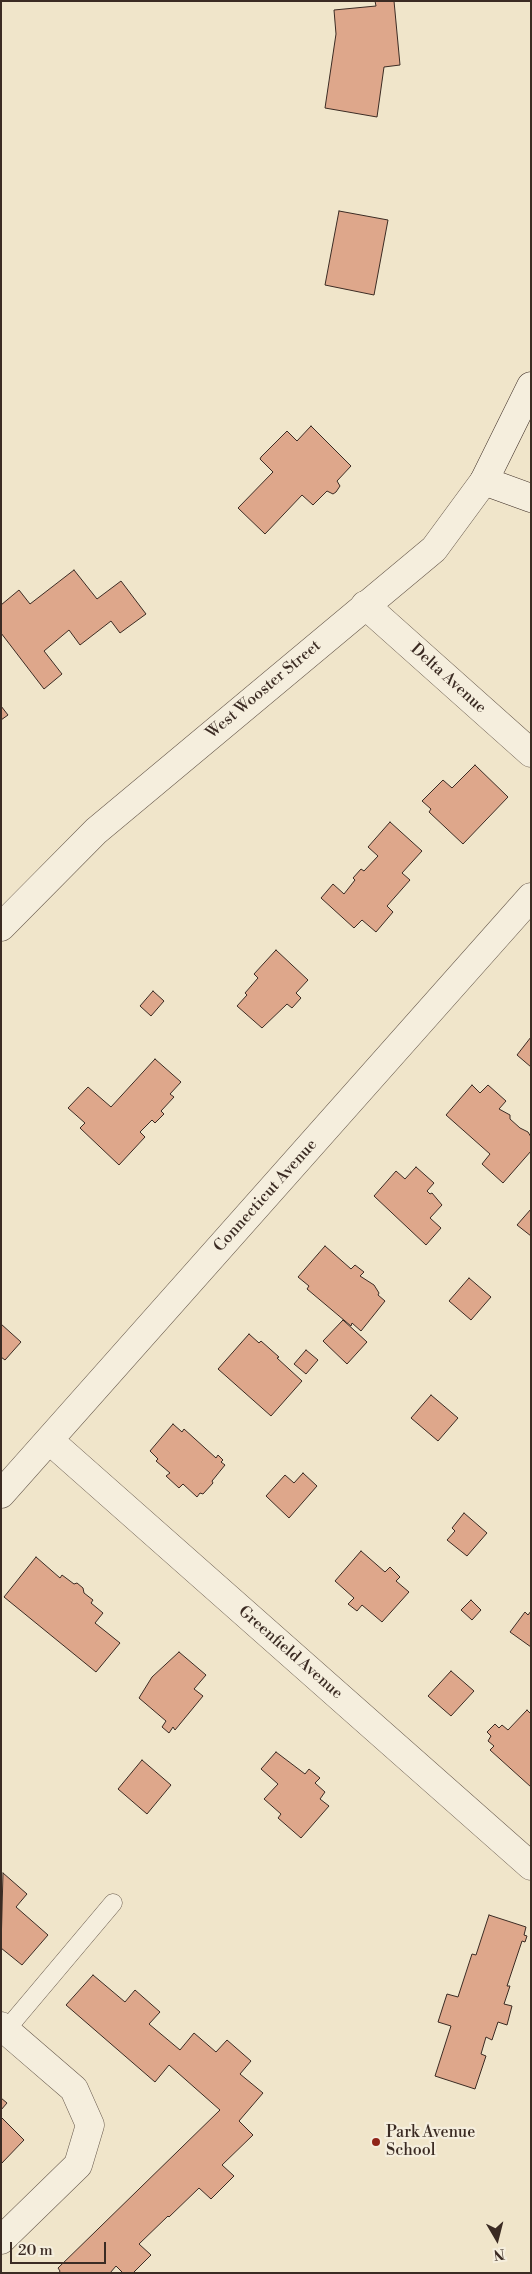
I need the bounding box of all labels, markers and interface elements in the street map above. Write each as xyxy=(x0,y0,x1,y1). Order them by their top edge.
street label: West Wooster Street xyxy=(203,637,325,743)
street label: Delta Avenue xyxy=(406,640,490,718)
street label: Connecticut Avenue xyxy=(210,1136,322,1256)
street label: Greenfield Avenue xyxy=(234,1602,346,1704)
place label: Park Avenue School xyxy=(386,2123,475,2161)
marker: Park Avenue School xyxy=(370,2136,382,2148)
north arrow xyxy=(472,2214,522,2264)
scale bar xyxy=(12,2232,109,2264)
text: 20 m xyxy=(18,2241,53,2260)
text: N xyxy=(492,2244,506,2264)

